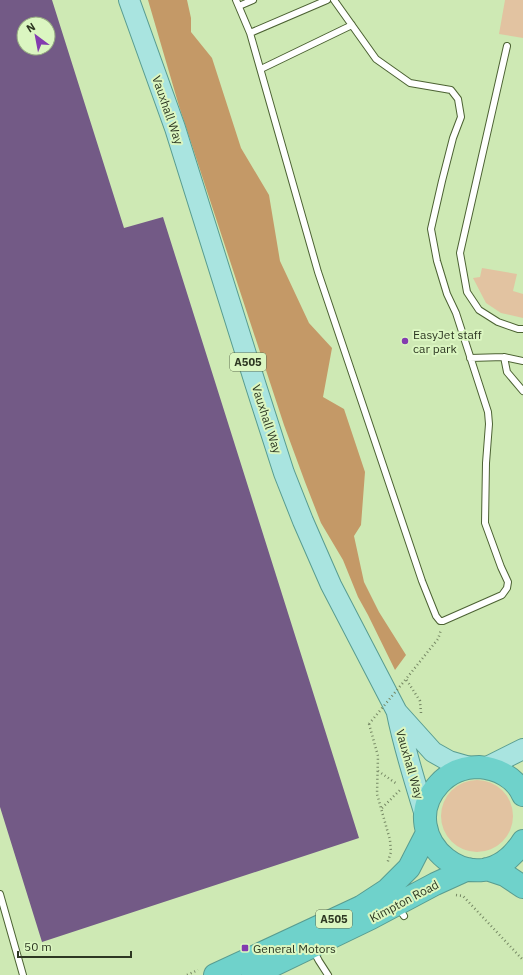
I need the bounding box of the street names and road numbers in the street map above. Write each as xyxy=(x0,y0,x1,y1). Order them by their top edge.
street label: Vauxhall Way xyxy=(149,74,187,146)
road number: A505 xyxy=(230,353,266,371)
street label: Vauxhall Way xyxy=(249,383,285,455)
street label: Vauxhall Way xyxy=(393,727,427,801)
street label: Kimpton Road xyxy=(367,877,441,925)
road number: A505 xyxy=(316,910,352,928)

